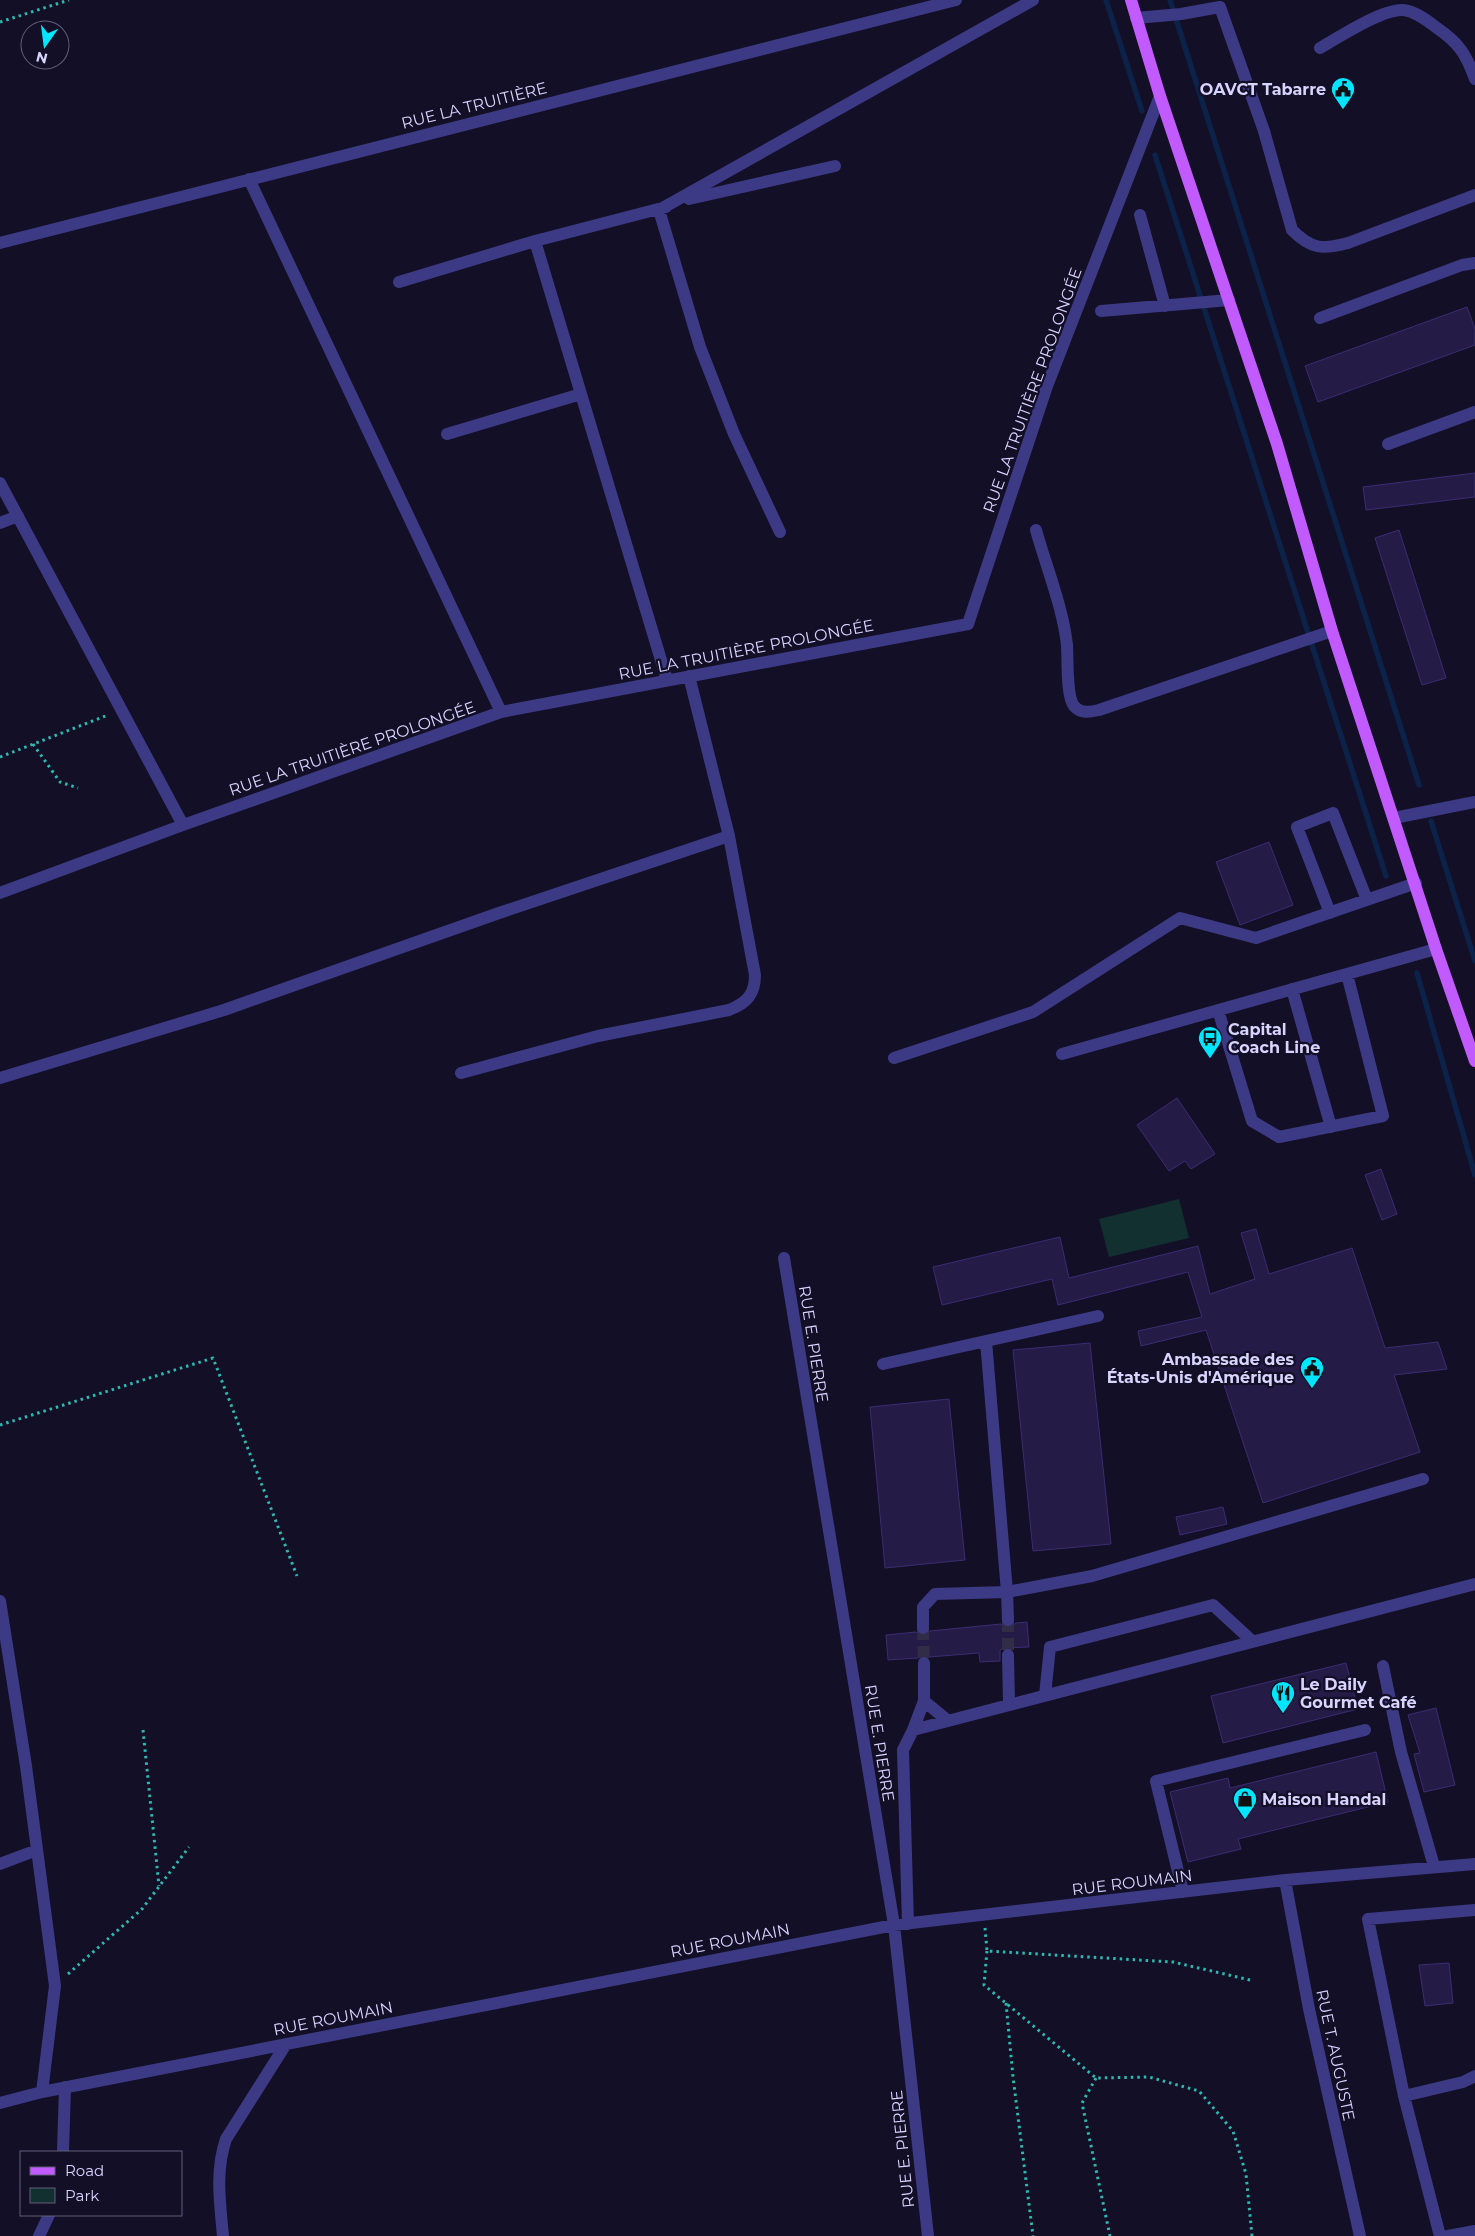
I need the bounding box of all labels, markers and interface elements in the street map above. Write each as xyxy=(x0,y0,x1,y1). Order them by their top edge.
north arrow xyxy=(20,20,70,70)
text: N xyxy=(34,48,50,68)
public building icon: OAVCT Tabarre xyxy=(1330,76,1356,110)
street label: RUE LA TRUITIÈRE xyxy=(399,78,549,133)
place label: OAVCT Tabarre xyxy=(1200,80,1326,99)
street label: RUE LA TRUITIÈRE PROLONGÉE xyxy=(979,265,1086,515)
street label: RUE LA TRUITIÈRE PROLONGÉE xyxy=(617,615,875,684)
street label: RUE LA TRUITIÈRE PROLONGÉE xyxy=(226,697,478,800)
place label: Capital Coach Line xyxy=(1228,1020,1320,1057)
bus stop icon: Capital Coach Line xyxy=(1197,1025,1223,1059)
street label: RUE E. PIERRE xyxy=(795,1284,832,1404)
place label: Ambassade des États-Unis d'Amérique xyxy=(1107,1350,1295,1387)
public building icon: Ambassade des États-Unis d'Amérique xyxy=(1299,1355,1325,1389)
place label: Le Daily Gourmet Café xyxy=(1300,1675,1417,1712)
restaurant icon: Le Daily Gourmet Café xyxy=(1270,1680,1296,1714)
street label: RUE E. PIERRE xyxy=(861,1683,898,1803)
shop icon: Maison Handal xyxy=(1232,1786,1258,1820)
place label: Maison Handal xyxy=(1262,1790,1386,1809)
street label: RUE ROUMAIN xyxy=(1071,1866,1193,1899)
street label: RUE ROUMAIN xyxy=(669,1920,791,1961)
street label: RUE T. AUGUSTE xyxy=(1312,1988,1359,2123)
street label: RUE ROUMAIN xyxy=(272,1998,394,2039)
street label: RUE E. PIERRE xyxy=(887,2089,918,2209)
legend xyxy=(20,2151,182,2216)
text: Road xyxy=(65,2161,104,2180)
text: Park xyxy=(65,2186,99,2205)

